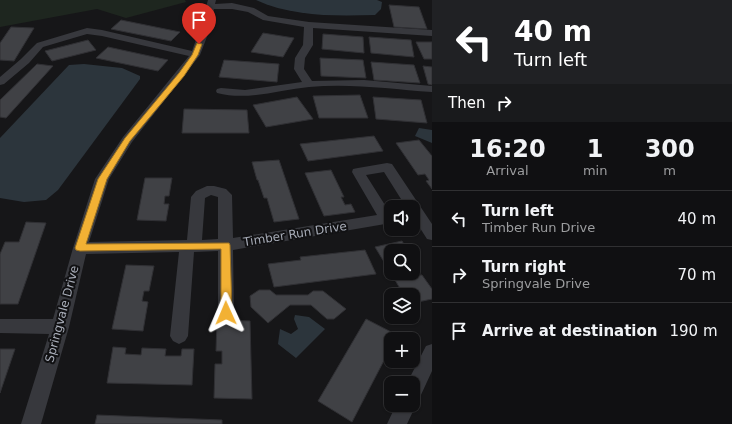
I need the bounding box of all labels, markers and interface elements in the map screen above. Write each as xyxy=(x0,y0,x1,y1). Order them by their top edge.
pin xyxy=(182,3,216,44)
icon: arrive xyxy=(188,9,210,31)
text: 40 m xyxy=(514,15,592,48)
icon: left xyxy=(448,16,500,68)
text: Turn left xyxy=(514,49,587,70)
icon: right xyxy=(493,92,515,114)
text: Then xyxy=(448,94,485,112)
text: 16:20 xyxy=(469,135,546,163)
text: 1 xyxy=(587,135,603,163)
text: 300 xyxy=(645,135,695,163)
text: Arrival xyxy=(486,163,529,178)
text: min xyxy=(583,163,607,178)
text: m xyxy=(663,163,676,178)
map controls xyxy=(384,200,420,412)
button: sound xyxy=(384,200,420,236)
text: Turn left xyxy=(482,202,554,220)
icon: left xyxy=(448,208,470,230)
text: 40 m xyxy=(678,210,716,228)
street label: Timber Run Drive xyxy=(241,219,348,249)
text: Timber Run Drive xyxy=(482,220,595,235)
button: search xyxy=(384,244,420,280)
text: Turn right xyxy=(482,258,566,276)
street label: Springvale Drive xyxy=(42,264,82,364)
icon: right xyxy=(448,264,470,286)
text: 70 m xyxy=(678,266,716,284)
text: Springvale Drive xyxy=(482,276,590,291)
button: layers xyxy=(384,288,420,324)
position arrow xyxy=(205,292,247,334)
icon: arrive xyxy=(448,320,470,342)
text: Arrive at destination xyxy=(482,322,657,340)
text: 190 m xyxy=(669,322,718,340)
button: + xyxy=(384,332,420,368)
button: − xyxy=(384,376,420,412)

